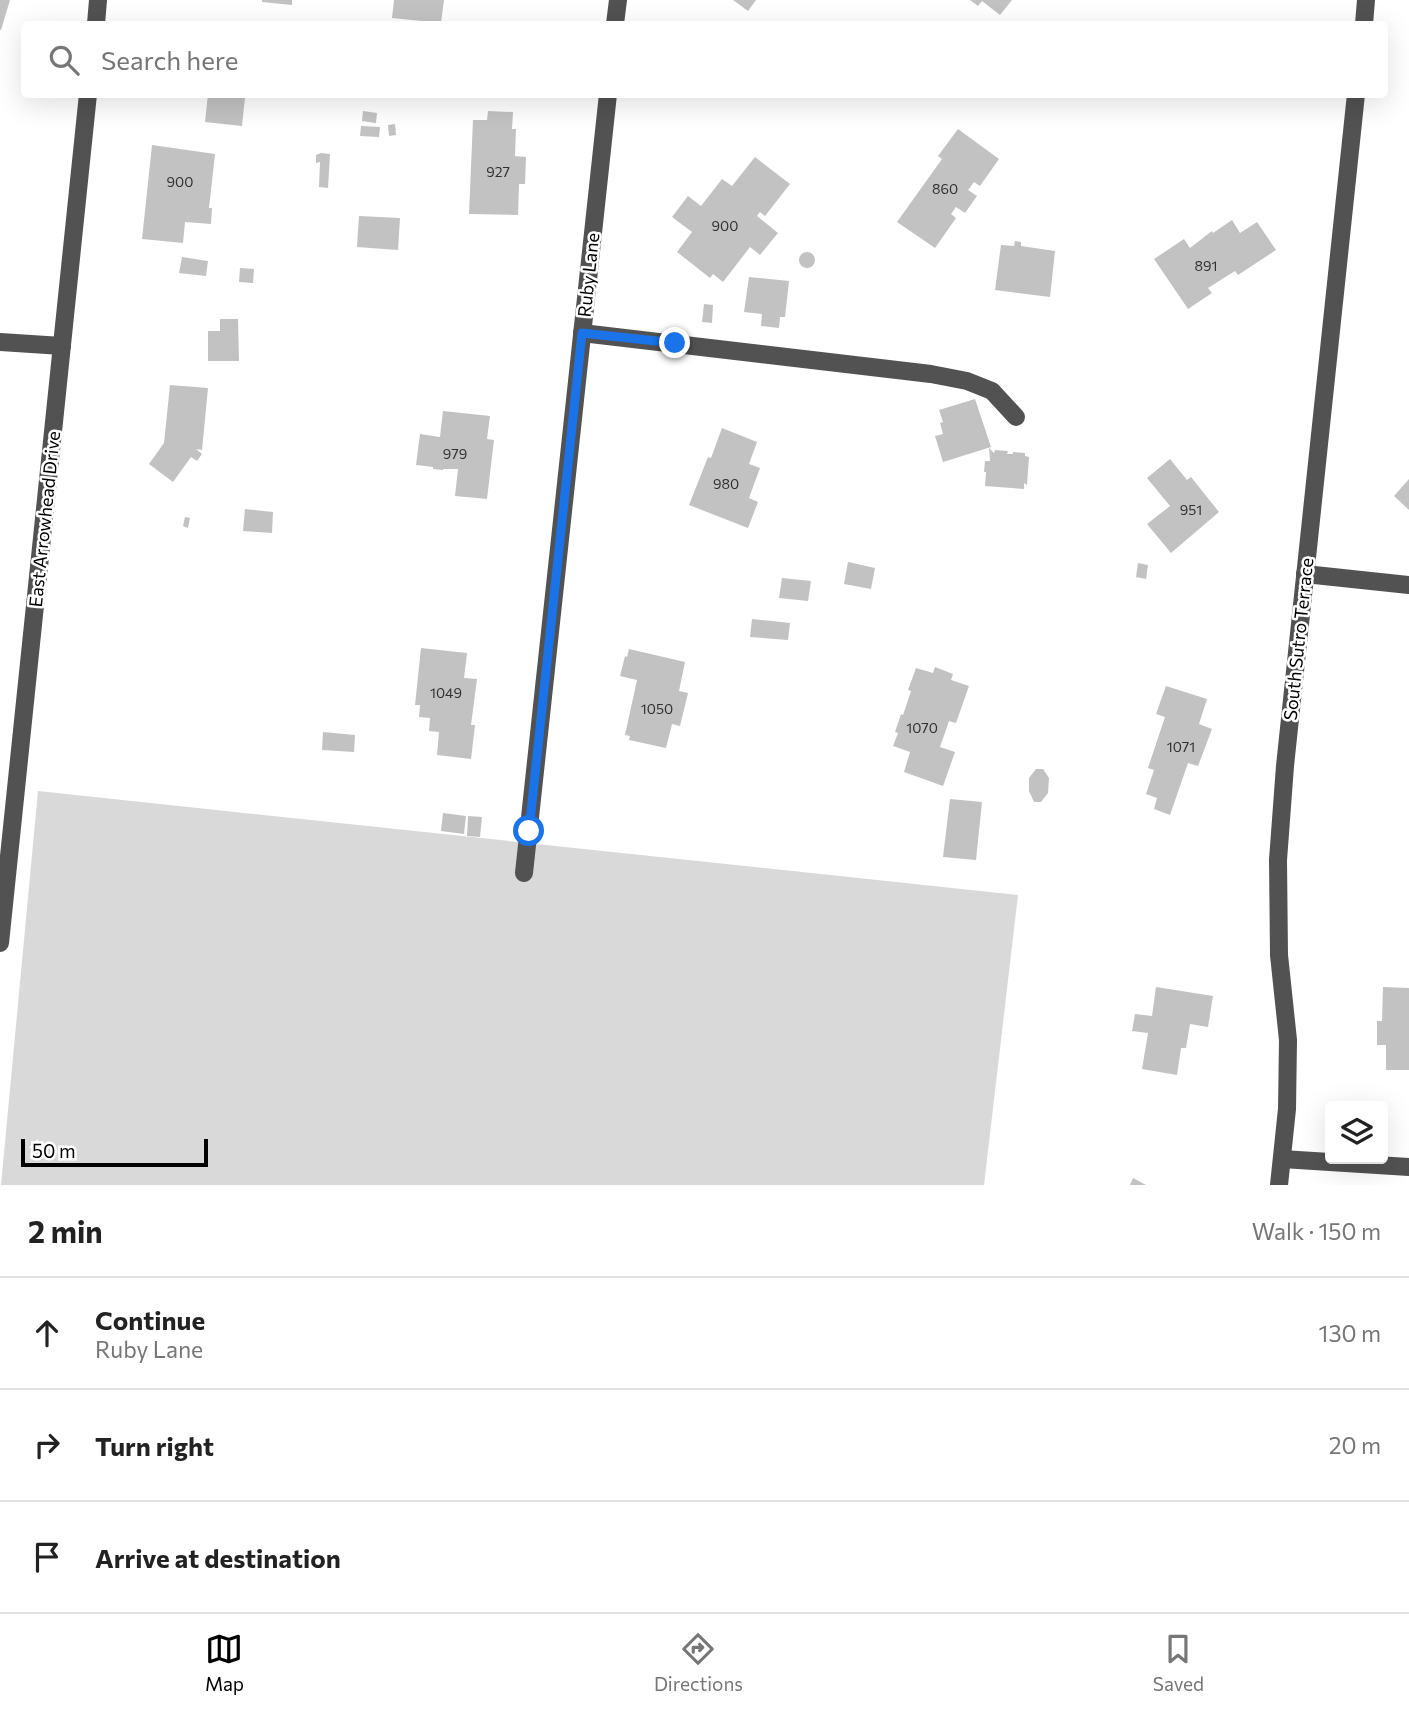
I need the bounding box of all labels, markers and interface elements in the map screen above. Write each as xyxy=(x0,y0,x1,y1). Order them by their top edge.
search box xyxy=(21,21,1388,98)
icon: search xyxy=(45,41,83,79)
text: Search here xyxy=(101,44,239,75)
house number: 927 xyxy=(486,163,510,180)
house number: 900 xyxy=(167,173,193,190)
house number: 860 xyxy=(932,180,958,197)
house number: 900 xyxy=(712,217,738,234)
street label: Ruby Lane xyxy=(573,232,603,318)
house number: 891 xyxy=(1195,257,1217,274)
route end xyxy=(659,327,690,358)
street label: East Arrowhead Drive xyxy=(24,430,64,608)
house number: 979 xyxy=(443,445,467,462)
house number: 980 xyxy=(713,475,739,492)
house number: 951 xyxy=(1180,501,1202,518)
street label: South Sutro Terrace xyxy=(1279,557,1317,721)
house number: 1049 xyxy=(430,684,462,701)
house number: 1050 xyxy=(641,700,673,717)
house number: 1070 xyxy=(906,719,938,736)
house number: 1071 xyxy=(1167,738,1195,755)
route start xyxy=(513,815,544,846)
map controls xyxy=(1325,1101,1388,1164)
button: layers xyxy=(1325,1101,1388,1164)
scale bar xyxy=(21,1136,208,1168)
text: 50 m xyxy=(32,1139,76,1162)
text: 2 min xyxy=(28,1212,103,1249)
text: Walk · 150 m xyxy=(1252,1217,1381,1245)
text: Continue xyxy=(95,1304,205,1335)
icon: ahead xyxy=(28,1314,66,1352)
text: 130 m xyxy=(1319,1319,1381,1347)
text: Ruby Lane xyxy=(95,1335,203,1363)
icon: right xyxy=(28,1426,66,1464)
text: Turn right xyxy=(95,1430,214,1461)
text: 20 m xyxy=(1329,1431,1381,1459)
icon: arrive xyxy=(28,1538,66,1576)
text: Arrive at destination xyxy=(95,1542,341,1573)
tab: Map xyxy=(205,1630,244,1695)
tab: Directions xyxy=(654,1630,743,1695)
tab: Saved xyxy=(1153,1630,1204,1695)

